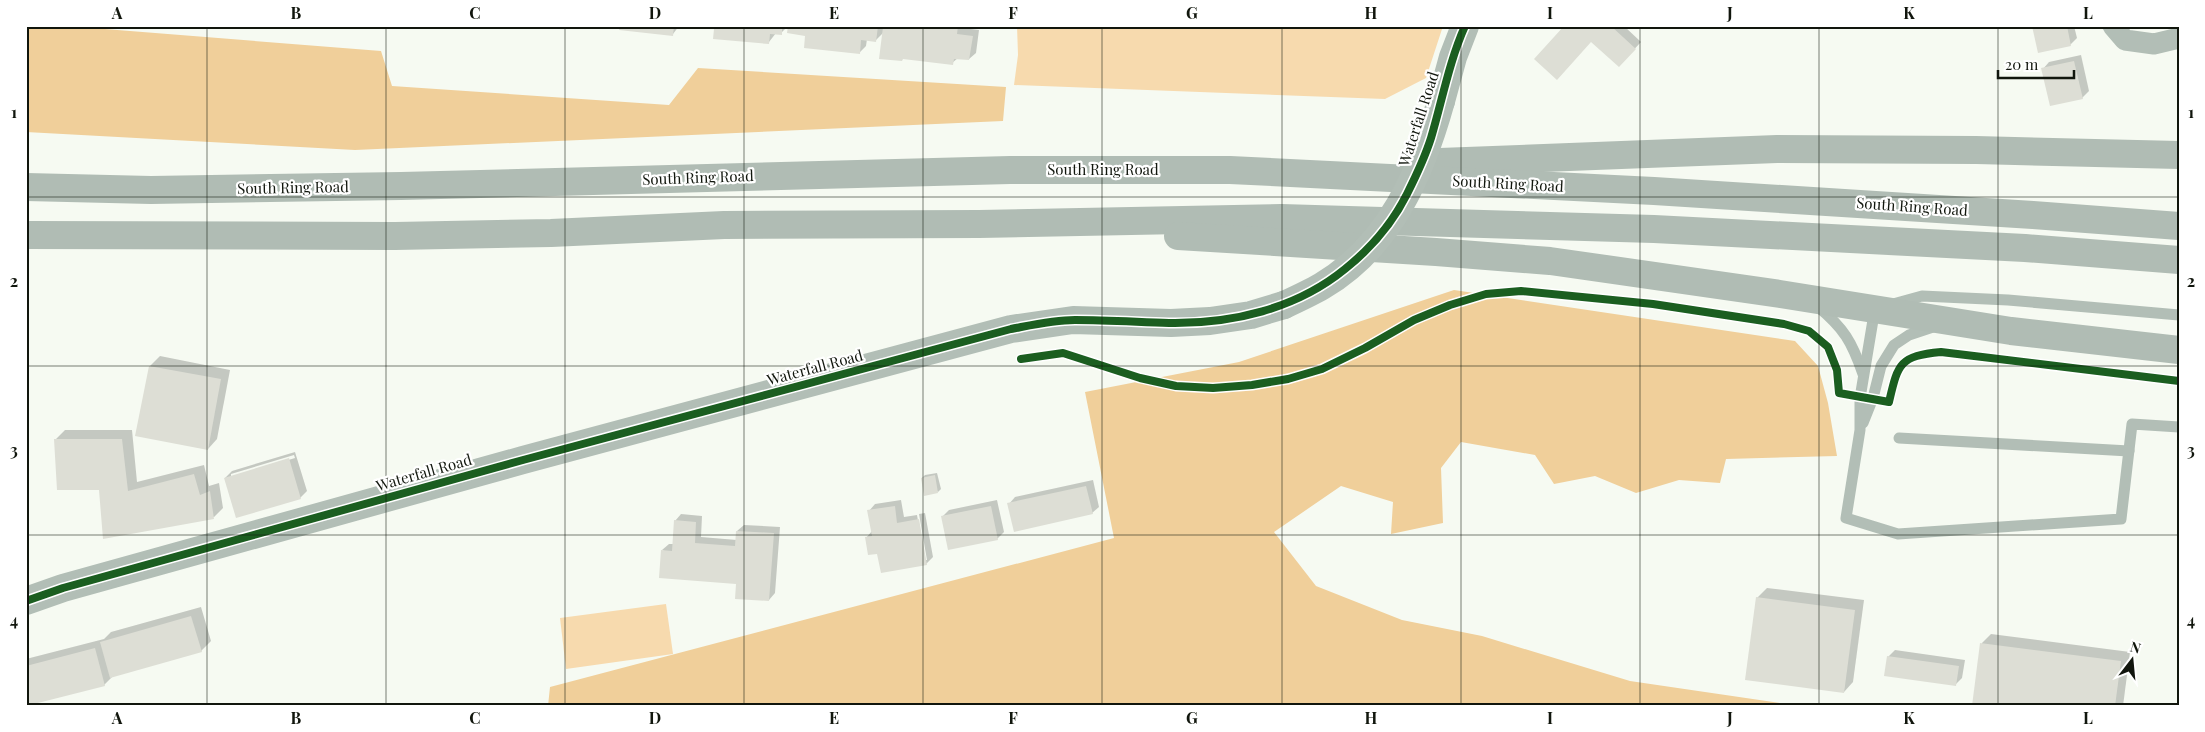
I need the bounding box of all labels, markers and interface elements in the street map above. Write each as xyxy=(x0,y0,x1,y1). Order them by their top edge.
text: A xyxy=(111,2,123,23)
text: B xyxy=(291,2,302,23)
text: C xyxy=(469,2,481,23)
text: D xyxy=(649,2,661,23)
text: E xyxy=(829,2,839,23)
text: F xyxy=(1008,2,1018,23)
text: G xyxy=(1186,2,1198,23)
text: H xyxy=(1365,2,1378,23)
text: I xyxy=(1547,2,1553,23)
text: J xyxy=(1726,2,1733,23)
text: K xyxy=(1903,2,1915,23)
text: L xyxy=(2083,2,2093,23)
scale bar xyxy=(1998,48,2074,80)
text: 20 m xyxy=(2005,54,2039,74)
street label: Waterfall Road xyxy=(1393,68,1443,170)
text: 1 xyxy=(11,101,17,122)
text: 1 xyxy=(2188,101,2194,122)
street label: South Ring Road xyxy=(1047,159,1159,179)
street label: South Ring Road xyxy=(642,165,754,189)
street label: South Ring Road xyxy=(1452,170,1565,196)
street label: South Ring Road xyxy=(237,176,349,198)
street label: South Ring Road xyxy=(1856,192,1969,220)
text: 2 xyxy=(10,270,18,291)
text: 2 xyxy=(2187,270,2195,291)
street label: Waterfall Road xyxy=(764,345,865,390)
text: 3 xyxy=(10,439,18,460)
text: 3 xyxy=(2187,439,2195,460)
street label: Waterfall Road xyxy=(373,449,474,496)
text: 4 xyxy=(10,609,18,630)
text: 4 xyxy=(2187,609,2195,630)
north arrow xyxy=(2108,634,2158,684)
text: N xyxy=(2128,636,2143,658)
text: A xyxy=(111,707,123,728)
text: B xyxy=(291,707,302,728)
text: C xyxy=(469,707,481,728)
text: D xyxy=(649,707,661,728)
text: E xyxy=(829,707,839,728)
text: F xyxy=(1008,707,1018,728)
text: G xyxy=(1186,707,1198,728)
text: H xyxy=(1365,707,1378,728)
text: I xyxy=(1547,707,1553,728)
text: J xyxy=(1726,707,1733,728)
text: K xyxy=(1903,707,1915,728)
text: L xyxy=(2083,707,2093,728)

